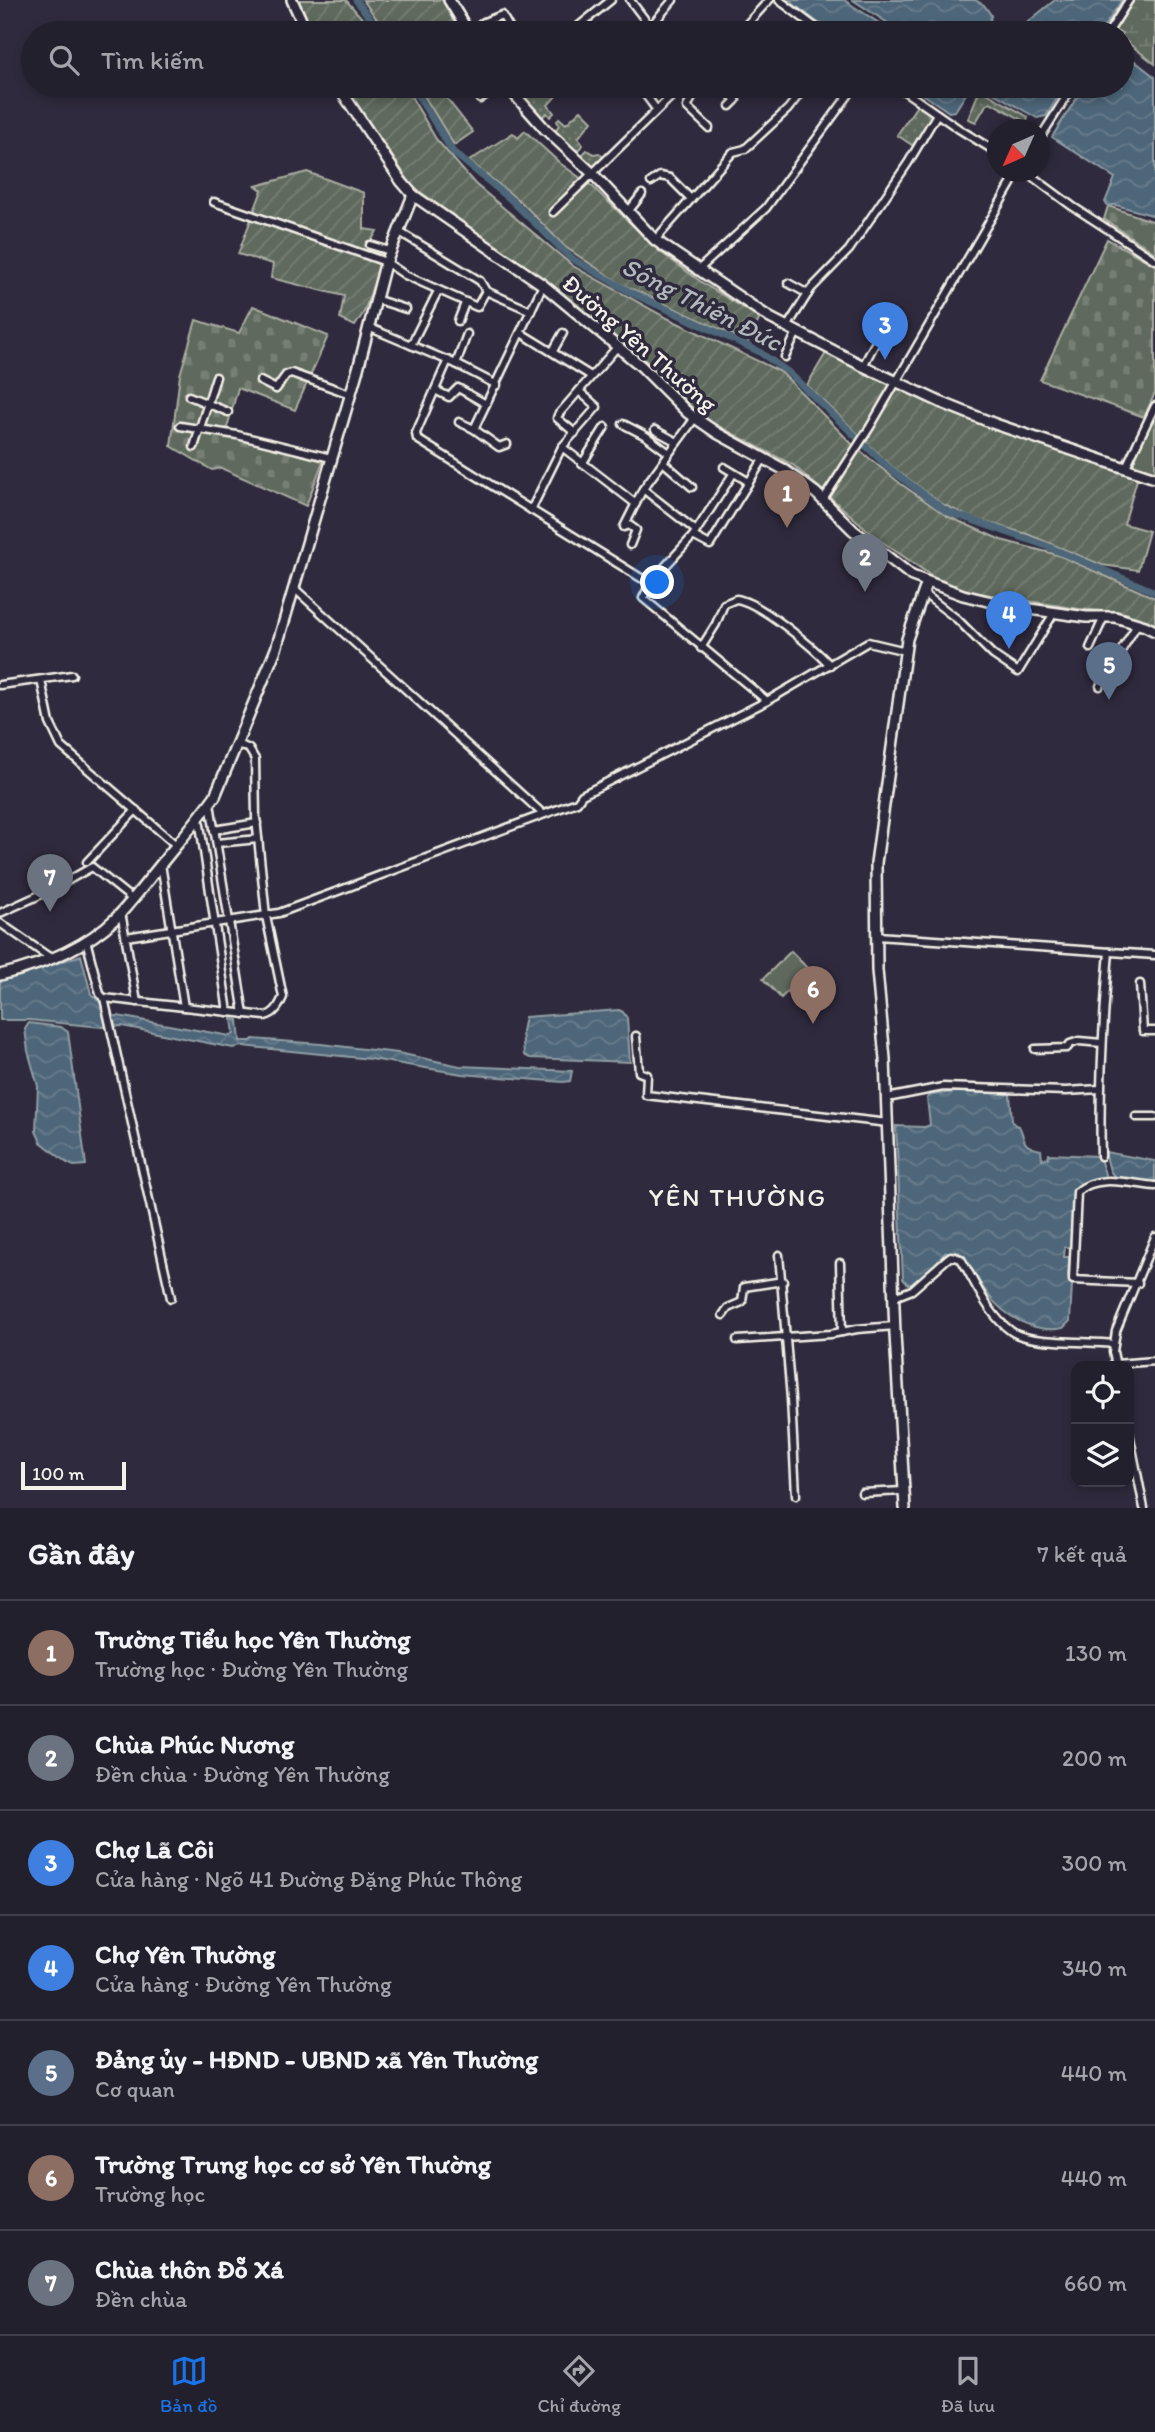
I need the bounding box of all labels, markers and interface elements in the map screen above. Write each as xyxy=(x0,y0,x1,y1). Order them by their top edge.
search box xyxy=(21,21,1134,98)
icon: search xyxy=(45,41,83,79)
text: Tìm kiếm xyxy=(101,44,204,76)
north arrow xyxy=(987,119,1050,182)
water label: Sông Thiên Đức xyxy=(617,250,788,358)
street label: Đường Yên Thường xyxy=(557,268,724,418)
pin: 3 xyxy=(862,302,908,360)
pin: 1 xyxy=(764,470,810,528)
pin: 2 xyxy=(842,534,888,592)
your location xyxy=(640,565,674,599)
pin: 4 xyxy=(986,591,1032,649)
pin: 5 xyxy=(1086,642,1132,700)
pin: 7 xyxy=(27,854,73,912)
pin: 6 xyxy=(790,966,836,1024)
district label: YÊN THƯỜNG xyxy=(649,1181,827,1213)
map controls xyxy=(1071,1361,1134,1487)
button: locate xyxy=(1071,1361,1134,1424)
button: layers xyxy=(1071,1424,1134,1487)
scale bar xyxy=(21,1459,126,1491)
text: 100 m xyxy=(32,1462,84,1485)
text: Gần đây xyxy=(28,1535,134,1572)
text: 7 kết quả xyxy=(1037,1540,1127,1568)
text: Trường Tiểu học Yên Thường xyxy=(95,1623,411,1655)
text: 1 xyxy=(46,1639,56,1667)
text: 130 m xyxy=(1065,1639,1127,1667)
text: Trường học · Đường Yên Thường xyxy=(95,1655,408,1683)
text: Chùa Phúc Nương xyxy=(95,1728,294,1760)
text: 2 xyxy=(45,1744,57,1772)
text: 200 m xyxy=(1062,1744,1127,1772)
text: Đền chùa · Đường Yên Thường xyxy=(95,1760,390,1788)
text: Chợ Lã Côi xyxy=(95,1833,214,1865)
text: 3 xyxy=(45,1849,57,1877)
text: 300 m xyxy=(1062,1849,1127,1877)
text: Cửa hàng · Ngõ 41 Đường Đặng Phúc Thông xyxy=(95,1865,522,1893)
text: Chợ Yên Thường xyxy=(95,1938,275,1970)
text: 4 xyxy=(44,1954,58,1982)
text: 340 m xyxy=(1062,1954,1127,1982)
text: Cửa hàng · Đường Yên Thường xyxy=(95,1970,392,1998)
text: Đảng ủy - HĐND - UBND xã Yên Thường xyxy=(95,2043,538,2075)
text: 5 xyxy=(45,2059,57,2087)
text: 440 m xyxy=(1061,2059,1127,2087)
text: Cơ quan xyxy=(95,2075,175,2103)
text: Trường Trung học cơ sở Yên Thường xyxy=(95,2148,491,2180)
text: 6 xyxy=(45,2164,57,2192)
text: 440 m xyxy=(1061,2164,1127,2192)
text: Trường học xyxy=(95,2180,205,2208)
text: Chùa thôn Đỗ Xá xyxy=(95,2253,284,2285)
text: 7 xyxy=(45,2269,57,2297)
text: 660 m xyxy=(1064,2269,1127,2297)
text: Đền chùa xyxy=(95,2285,187,2313)
tab: Bản đồ xyxy=(160,2352,217,2417)
tab: Chỉ đường xyxy=(537,2352,621,2417)
tab: Đã lưu xyxy=(941,2352,995,2417)

